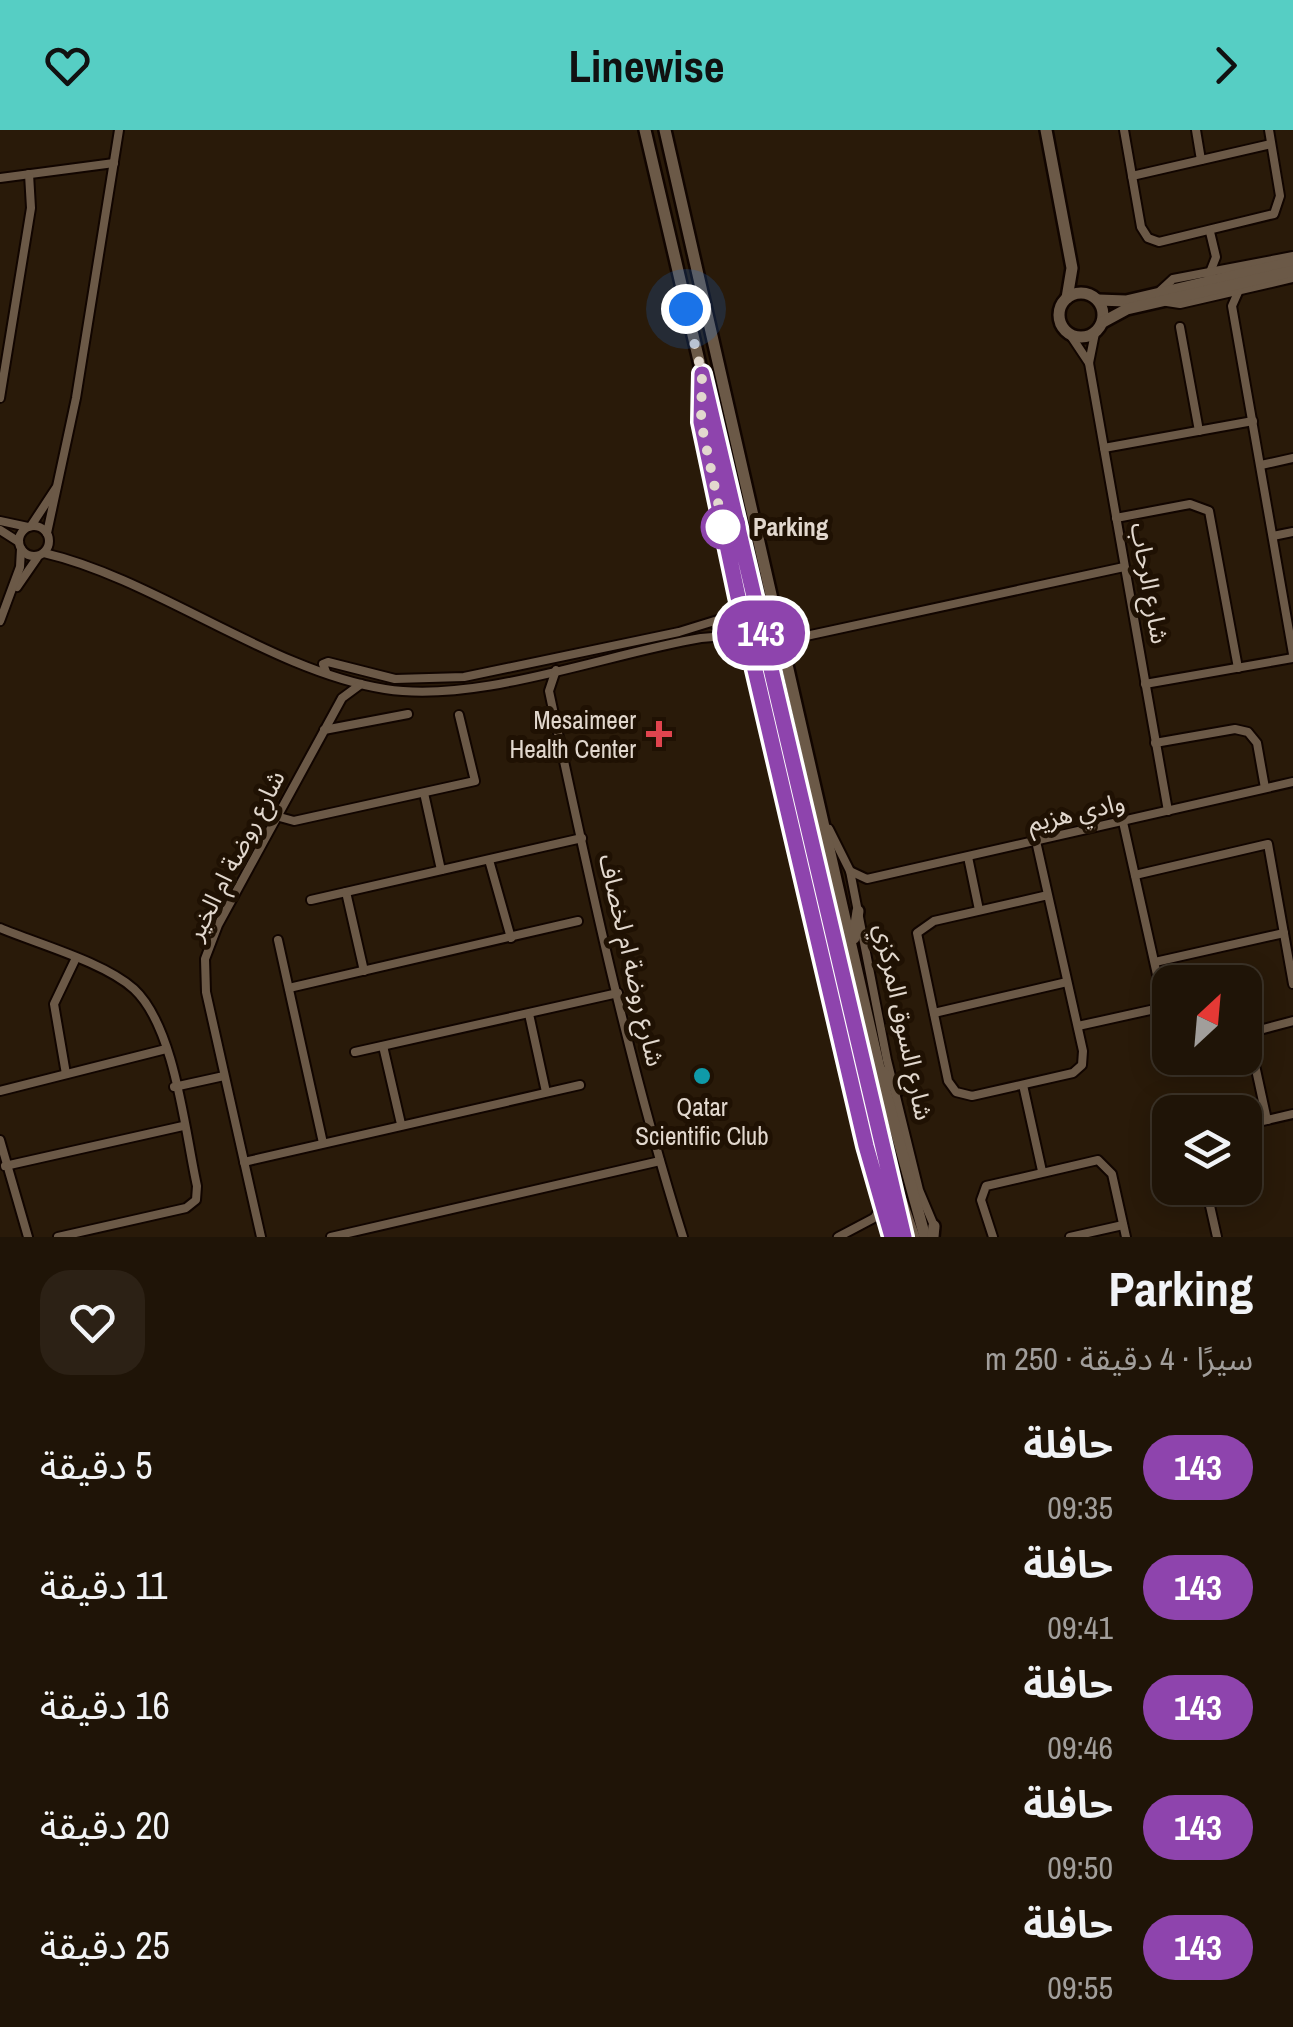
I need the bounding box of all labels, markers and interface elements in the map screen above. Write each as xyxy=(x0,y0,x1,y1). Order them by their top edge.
text: Linewise xyxy=(569,35,724,96)
icon: heart xyxy=(40,38,95,93)
icon: forward xyxy=(1198,38,1253,93)
your location xyxy=(661,284,711,334)
marker: Parking xyxy=(702,506,744,548)
place label: Parking xyxy=(753,510,829,544)
street label: شارع الرحاب xyxy=(1121,520,1177,647)
line badge: 143 xyxy=(704,600,818,666)
text: 143 xyxy=(737,610,785,657)
place label: Mesaimeer Health Center xyxy=(510,703,636,766)
marker: Mesaimeer Health Center xyxy=(646,721,672,747)
street label: شارع روضة ام الخير xyxy=(177,764,295,948)
street label: وادي هزيم xyxy=(1024,784,1129,843)
street label: شارع روضة ام لخصاف xyxy=(588,850,673,1070)
street label: شارع السوق المركزي xyxy=(864,921,941,1124)
north arrow xyxy=(1152,965,1262,1075)
map controls xyxy=(1152,965,1262,1205)
marker: Qatar Scientific Club xyxy=(691,1065,713,1087)
place label: Qatar Scientific Club xyxy=(635,1090,769,1153)
button: layers xyxy=(1152,1095,1262,1205)
text: Parking xyxy=(1109,1256,1253,1321)
button: heart xyxy=(40,1270,145,1375)
text: سيرًا · 4 دقيقة · 250 m xyxy=(985,1337,1253,1380)
text: حافلة xyxy=(1024,1419,1113,1470)
text: 5 دقيقة xyxy=(40,1440,153,1491)
text: 143 xyxy=(1174,1444,1222,1491)
text: 09:35 xyxy=(1047,1486,1113,1529)
text: حافلة xyxy=(1024,1539,1113,1590)
text: 11 دقيقة xyxy=(40,1560,168,1611)
text: 143 xyxy=(1174,1564,1222,1611)
text: 09:41 xyxy=(1047,1606,1113,1649)
text: حافلة xyxy=(1024,1659,1113,1710)
text: 16 دقيقة xyxy=(40,1680,170,1731)
text: 143 xyxy=(1174,1684,1222,1731)
text: 09:46 xyxy=(1047,1726,1113,1769)
text: حافلة xyxy=(1024,1779,1113,1830)
text: 20 دقيقة xyxy=(40,1800,170,1851)
text: 143 xyxy=(1174,1804,1222,1851)
text: 09:50 xyxy=(1047,1846,1113,1889)
text: حافلة xyxy=(1024,1899,1113,1950)
text: 25 دقيقة xyxy=(40,1920,170,1971)
text: 143 xyxy=(1174,1924,1222,1971)
text: 09:55 xyxy=(1047,1966,1113,2009)

